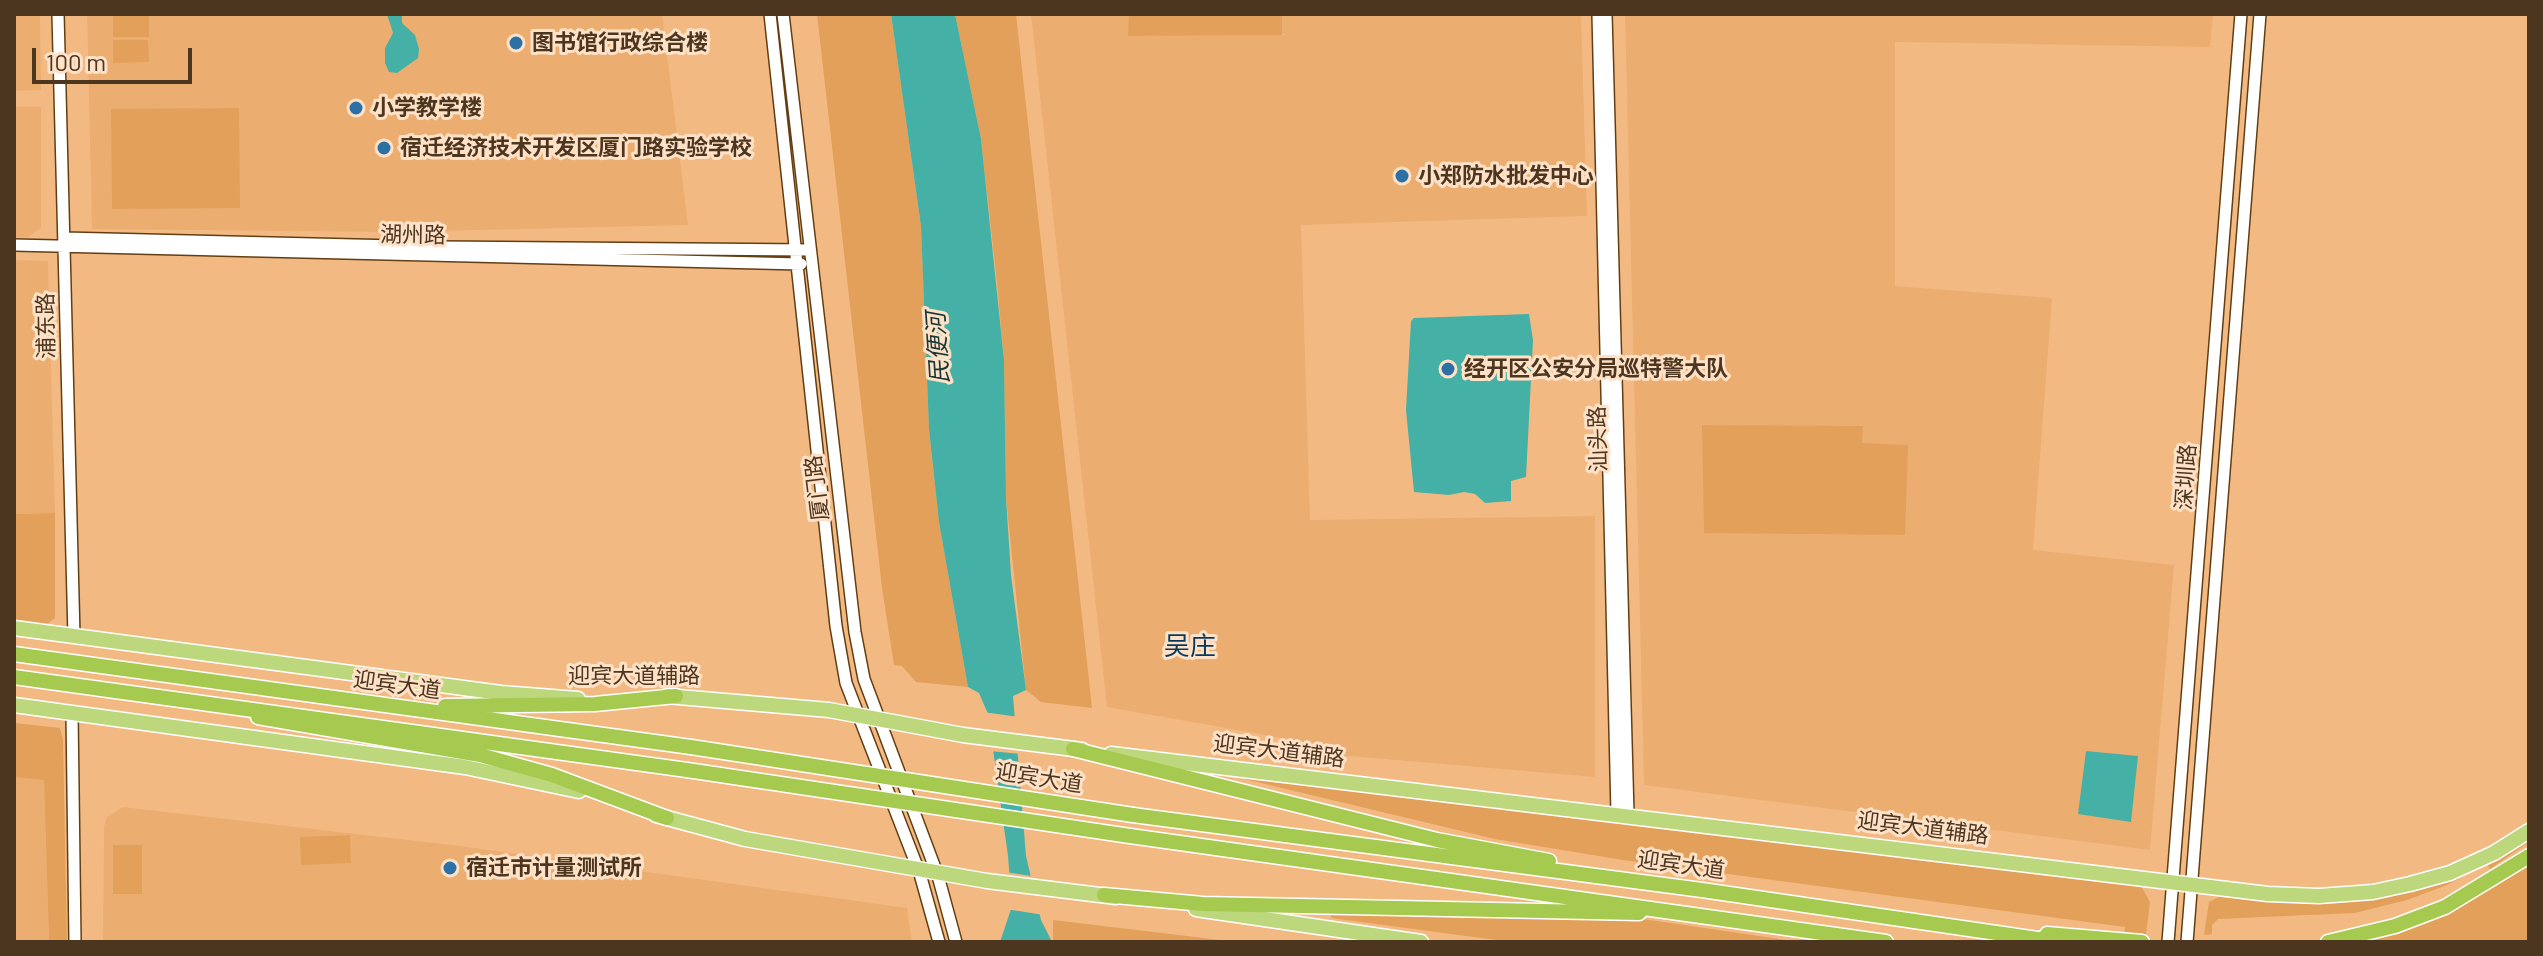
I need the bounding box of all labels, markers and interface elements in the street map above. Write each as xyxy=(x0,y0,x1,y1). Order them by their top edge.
place label: 图书馆行政综合楼 xyxy=(532,30,708,56)
scale bar xyxy=(36,32,196,82)
marker: 图书馆行政综合楼 xyxy=(507,34,525,52)
text: 100 m xyxy=(46,47,106,76)
place label: 小学教学楼 xyxy=(372,95,482,121)
marker: 小学教学楼 xyxy=(347,99,365,117)
place label: 宿迁经济技术开发区厦门路实验学校 xyxy=(400,135,752,161)
marker: 宿迁经济技术开发区厦门路实验学校 xyxy=(375,139,393,157)
place label: 小郑防水批发中心 xyxy=(1418,163,1594,189)
marker: 小郑防水批发中心 xyxy=(1393,167,1411,185)
street label: 湖州路 xyxy=(380,221,446,249)
street label: 浦东路 xyxy=(32,293,60,359)
water label: 民便河 xyxy=(921,311,955,385)
place label: 经开区公安分局巡特警大队 xyxy=(1464,356,1728,382)
marker: 经开区公安分局巡特警大队 xyxy=(1439,360,1457,378)
street label: 汕头路 xyxy=(1584,406,1612,472)
street label: 深圳路 xyxy=(2171,443,2201,511)
street label: 厦门路 xyxy=(800,454,834,522)
district label: 吴庄 xyxy=(1164,630,1216,662)
street label: 迎宾大道辅路 xyxy=(568,663,700,689)
street label: 迎宾大道 xyxy=(352,666,442,704)
street label: 迎宾大道辅路 xyxy=(1212,730,1346,772)
street label: 迎宾大道 xyxy=(993,758,1085,798)
street label: 迎宾大道辅路 xyxy=(1856,807,1990,849)
street label: 迎宾大道 xyxy=(1636,846,1726,884)
place label: 宿迁市计量测试所 xyxy=(466,855,642,881)
marker: 宿迁市计量测试所 xyxy=(441,859,459,877)

